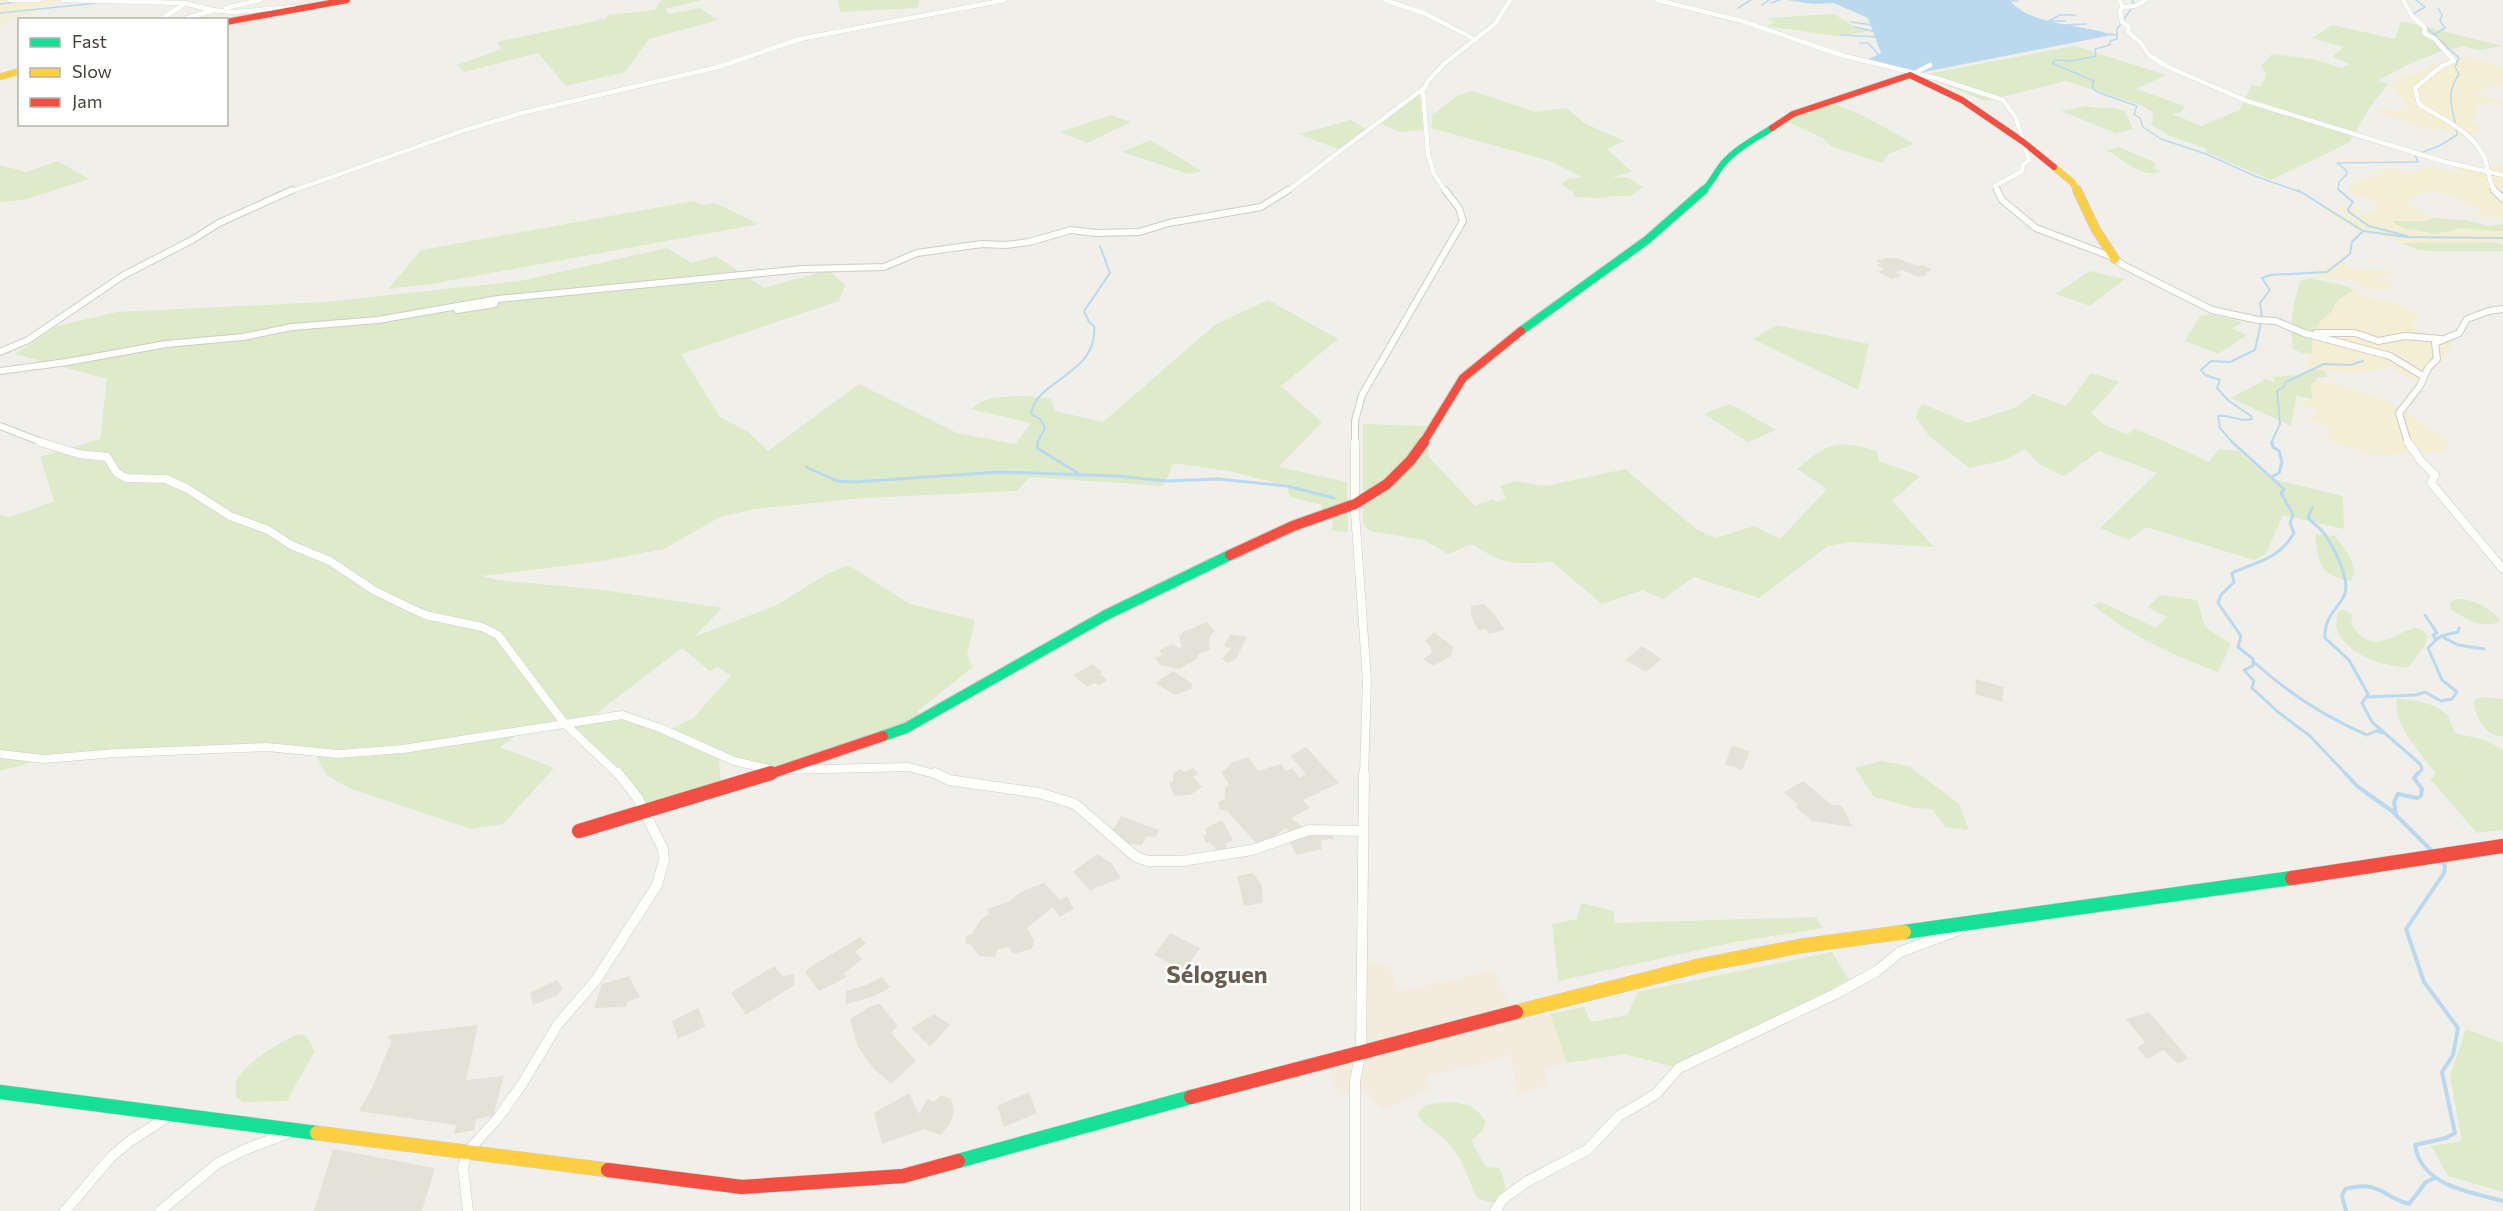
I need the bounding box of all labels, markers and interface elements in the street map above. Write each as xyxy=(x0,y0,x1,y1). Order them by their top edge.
legend xyxy=(18,18,228,126)
text: Fast xyxy=(72,30,107,52)
text: Slow xyxy=(72,60,112,82)
text: Jam xyxy=(72,90,102,112)
district label: Séloguen xyxy=(1166,959,1268,988)

